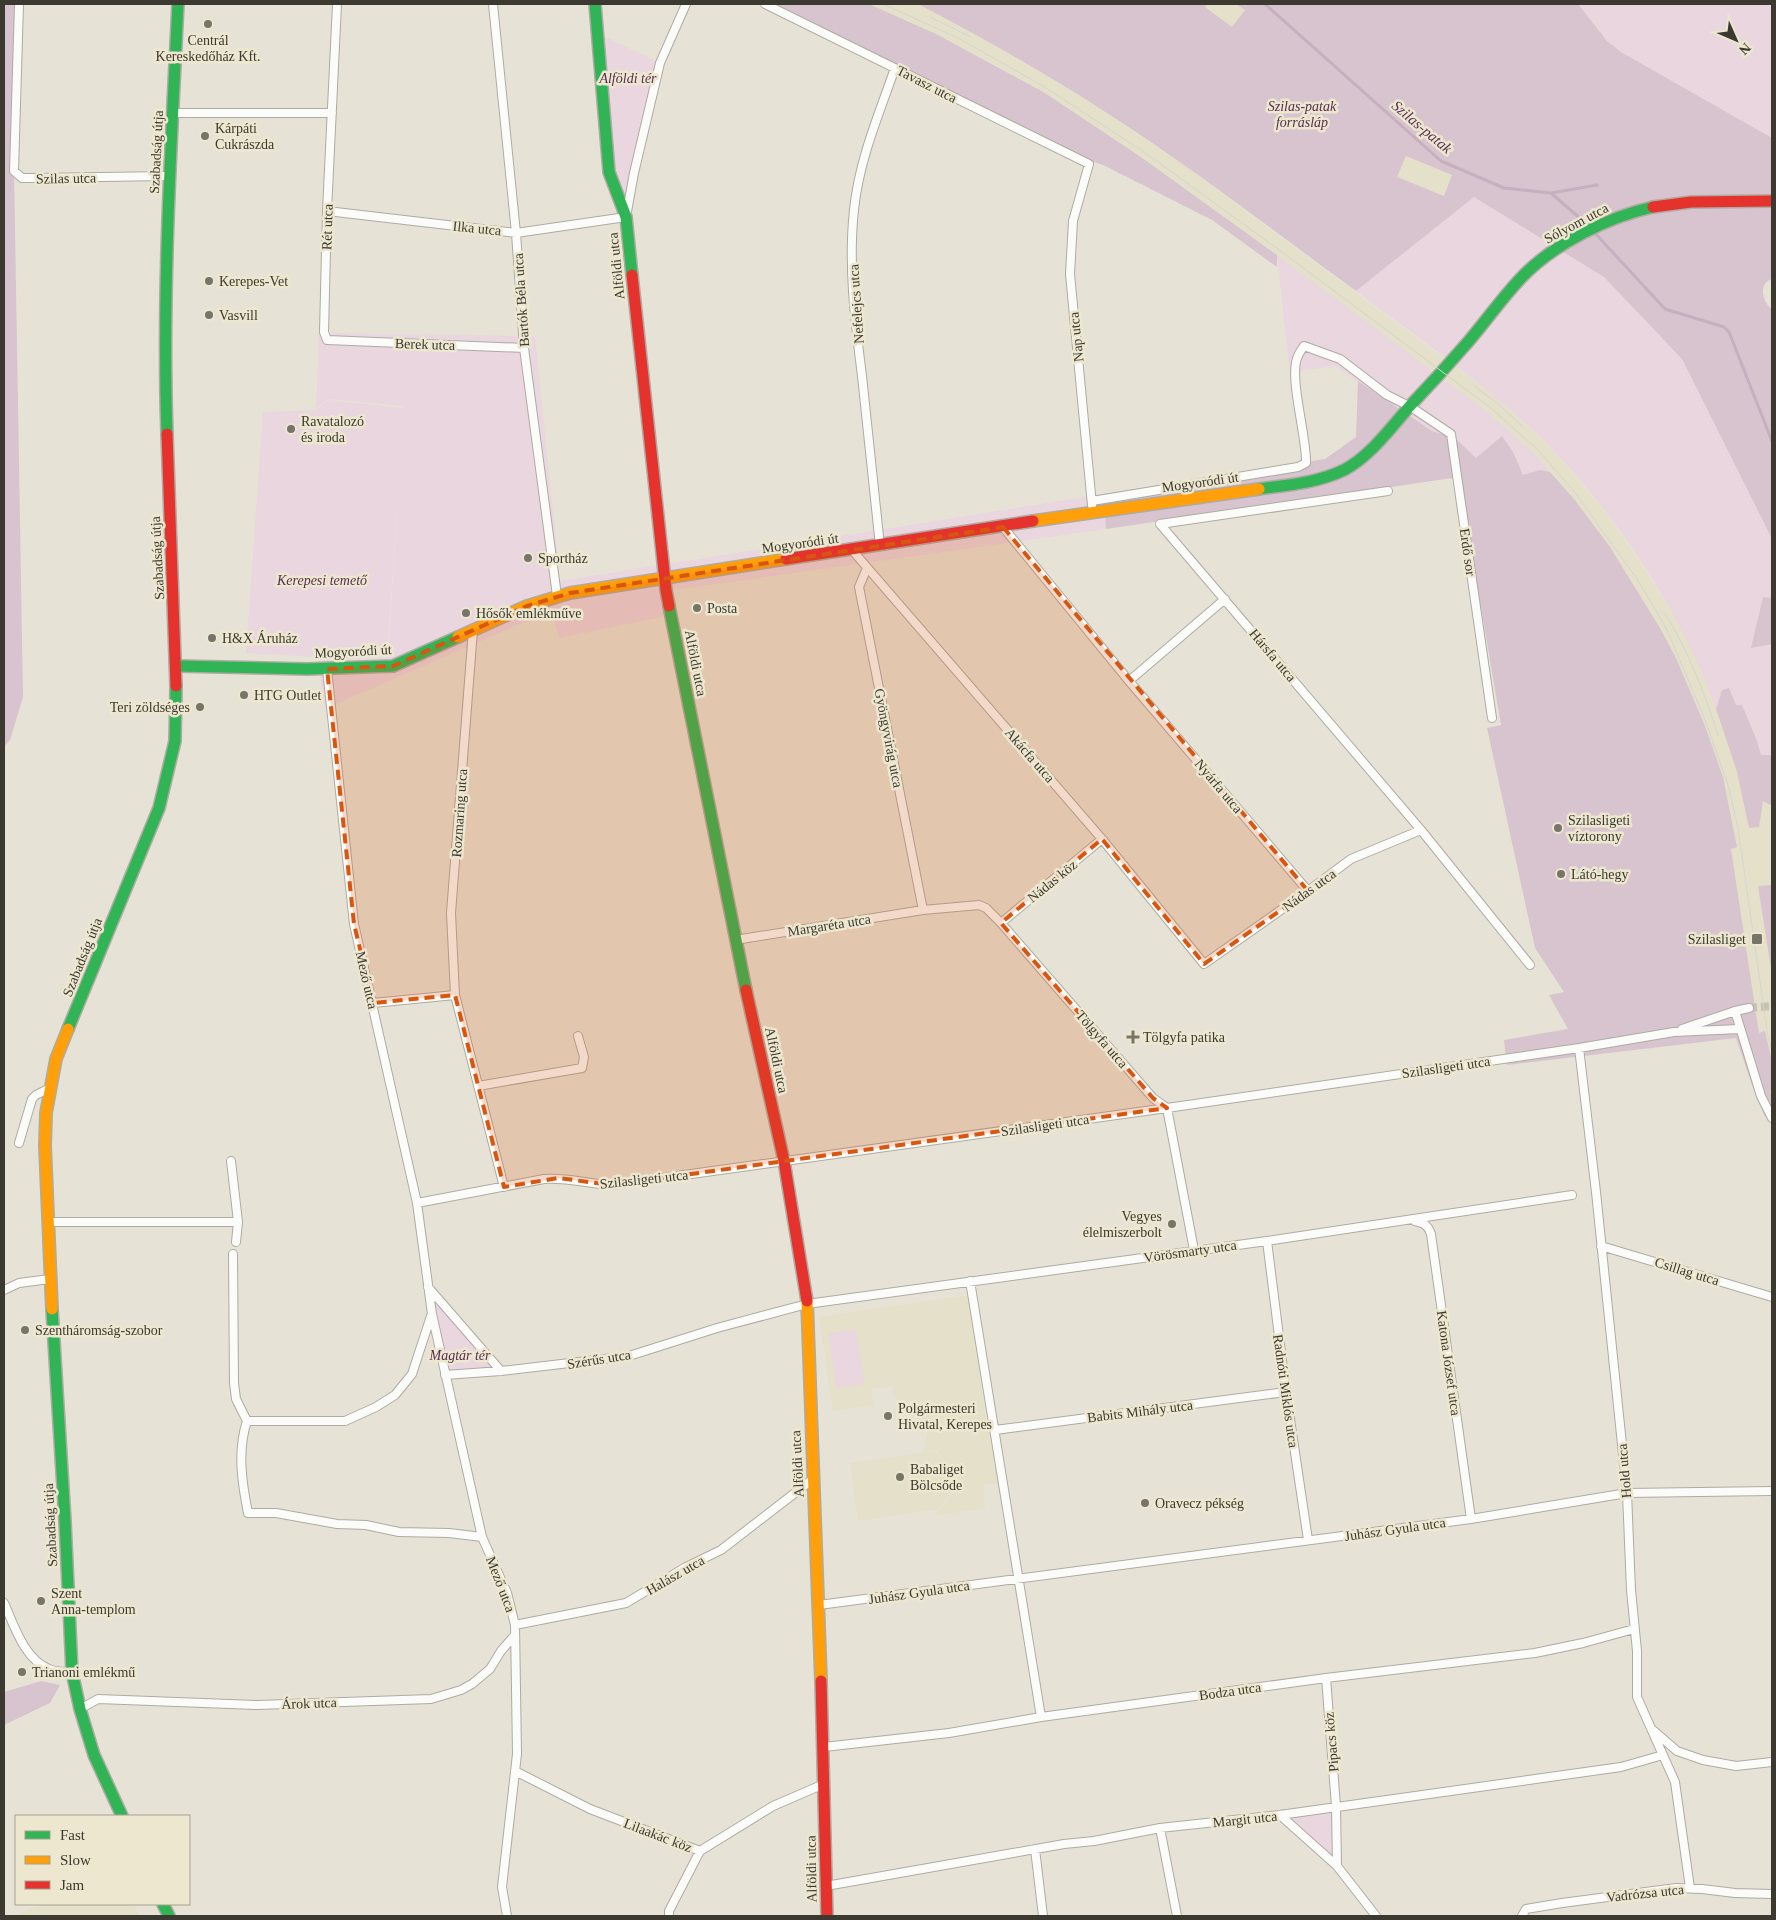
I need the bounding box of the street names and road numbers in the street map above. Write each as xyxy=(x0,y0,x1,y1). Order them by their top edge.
street label: Tavasz utca xyxy=(894,63,960,106)
street label: Szabadság útja xyxy=(147,109,166,194)
street label: Szilas utca xyxy=(36,170,97,187)
street label: Sólyom utca xyxy=(1542,200,1612,247)
street label: Rét utca xyxy=(319,203,336,250)
street label: Ilka utca xyxy=(452,218,503,239)
street label: Alföldi utca xyxy=(605,231,627,300)
street label: Bartók Béla utca xyxy=(511,252,532,347)
street label: Nefelejcs utca xyxy=(846,263,867,344)
street label: Nap utca xyxy=(1066,310,1087,363)
street label: Berek utca xyxy=(395,336,456,353)
street label: Mogyoródi út xyxy=(1161,470,1240,495)
street label: Szabadság útja xyxy=(148,515,167,600)
street label: Erdő sor xyxy=(1457,527,1478,577)
street label: Mogyoródi út xyxy=(761,531,840,556)
street label: Hársfa utca xyxy=(1246,626,1299,685)
street label: Alföldi utca xyxy=(682,629,709,698)
street label: Mogyoródi út xyxy=(314,642,392,661)
street label: Gyöngyvirág utca xyxy=(872,687,906,790)
street label: Akácfa utca xyxy=(1002,725,1058,786)
street label: Nyárfa utca xyxy=(1192,756,1246,817)
street label: Rozmaring utca xyxy=(449,767,470,858)
street label: Nádas köz xyxy=(1025,857,1080,906)
street label: Nádas utca xyxy=(1280,866,1339,915)
street label: Margaréta utca xyxy=(786,911,873,939)
street label: Szabadság útja xyxy=(60,915,105,999)
street label: Mező utca xyxy=(353,950,381,1011)
street label: Tölgyfa utca xyxy=(1073,1008,1131,1072)
street label: Alföldi utca xyxy=(762,1026,791,1095)
street label: Szilasligeti utca xyxy=(1401,1054,1492,1081)
street label: Szilasligeti utca xyxy=(1000,1112,1091,1139)
street label: Szilasligeti utca xyxy=(599,1167,690,1192)
street label: Vörösmarty utca xyxy=(1143,1237,1238,1265)
street label: Csillag utca xyxy=(1653,1255,1722,1289)
street label: Katona József utca xyxy=(1434,1310,1463,1417)
street label: Radnóti Miklós utca xyxy=(1270,1333,1301,1449)
street label: Szérűs utca xyxy=(566,1347,633,1372)
street label: Babits Mihály utca xyxy=(1086,1397,1195,1425)
street label: Alföldi utca xyxy=(788,1429,807,1498)
street label: Hold utca xyxy=(1615,1442,1634,1499)
street label: Szabadság útja xyxy=(41,1482,60,1567)
street label: Juhász Gyula utca xyxy=(1344,1515,1447,1544)
street label: Halász utca xyxy=(643,1552,708,1598)
street label: Mező utca xyxy=(483,1554,518,1615)
street label: Juhász Gyula utca xyxy=(868,1578,971,1607)
street label: Bodza utca xyxy=(1198,1680,1263,1703)
street label: Árok utca xyxy=(281,1694,338,1712)
street label: Pipacs köz xyxy=(1321,1711,1342,1773)
street label: Margit utca xyxy=(1212,1809,1279,1830)
street label: Lilaakác köz xyxy=(622,1816,694,1855)
street label: Alföldi utca xyxy=(803,1834,820,1903)
street label: Vadrózsa utca xyxy=(1605,1882,1685,1905)

